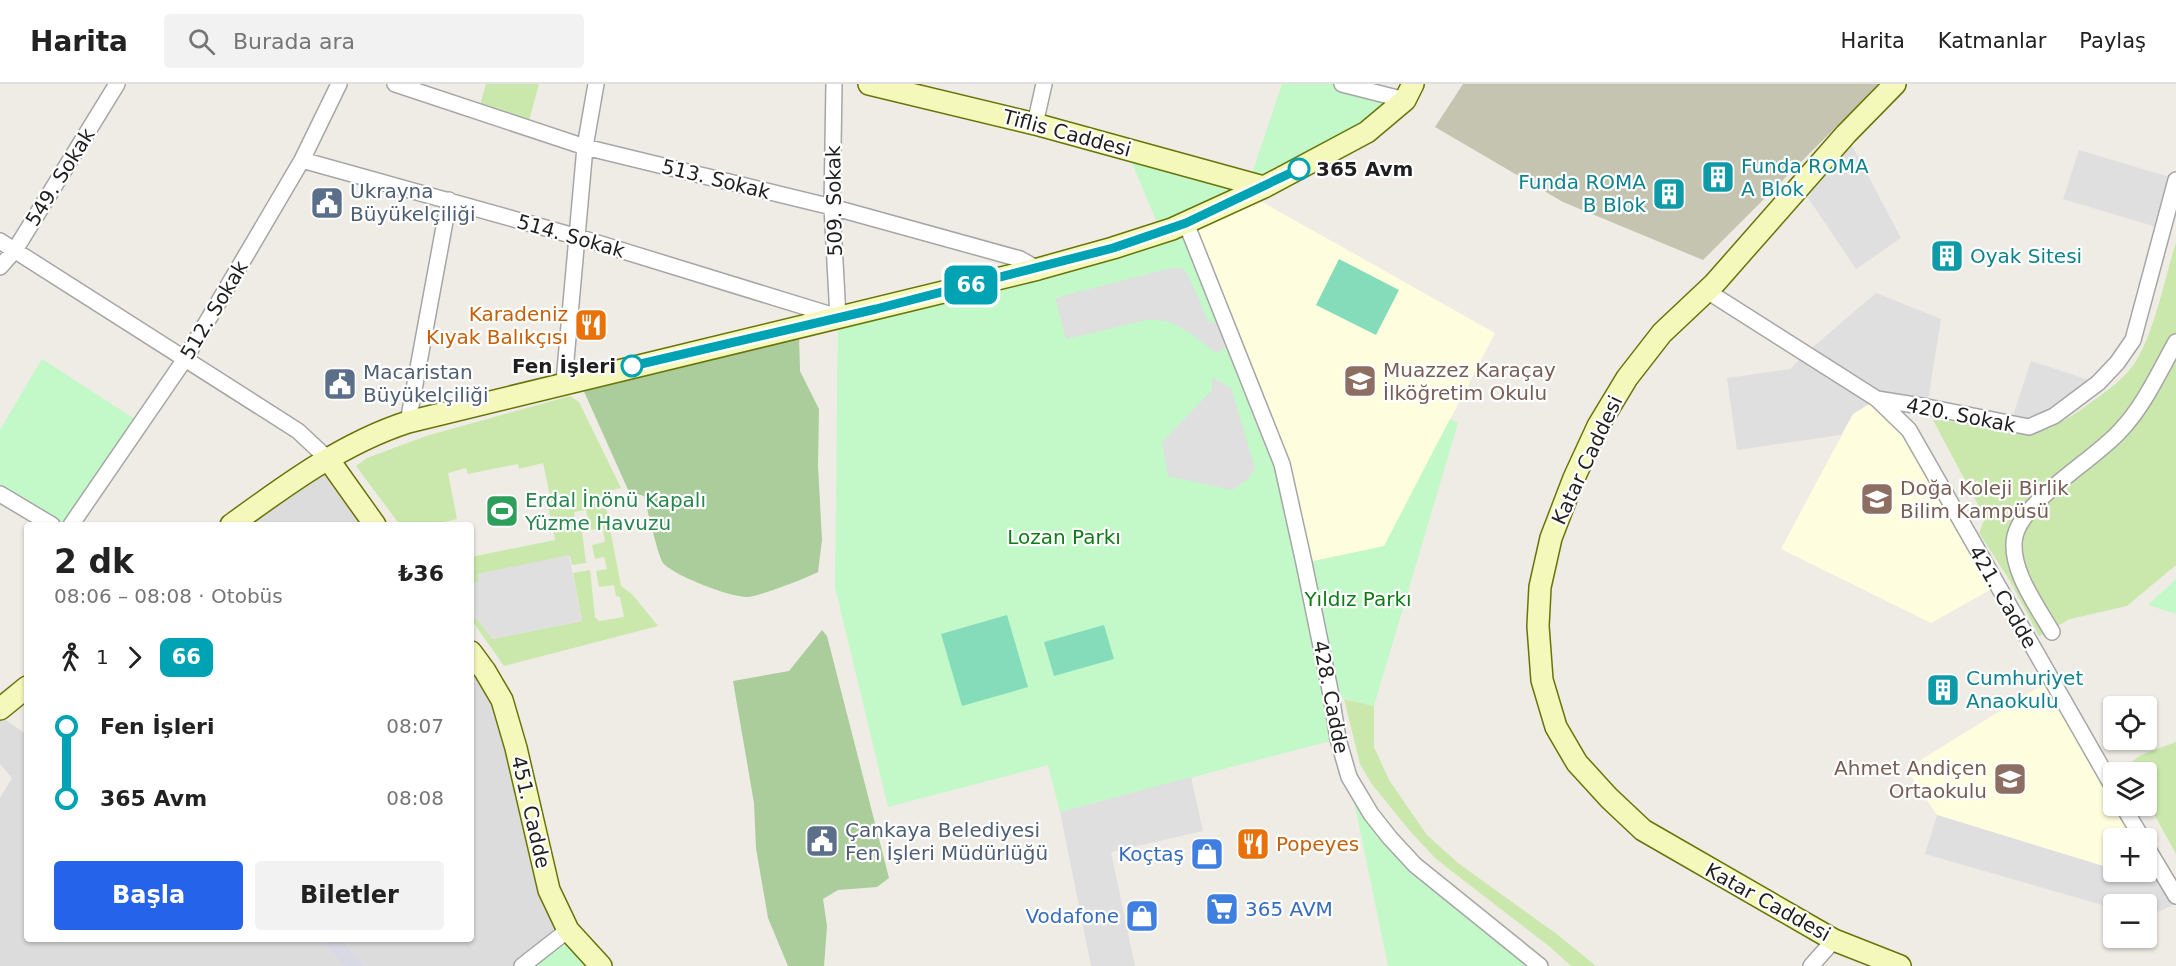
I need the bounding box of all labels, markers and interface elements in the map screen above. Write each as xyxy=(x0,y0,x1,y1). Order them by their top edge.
search box xyxy=(164,14,584,68)
text: Harita xyxy=(30,25,128,58)
icon: search xyxy=(185,25,218,58)
text: Burada ara xyxy=(233,29,355,54)
text: Harita xyxy=(1841,29,1905,53)
text: Katmanlar xyxy=(1938,29,2046,53)
text: Paylaş xyxy=(2079,29,2146,53)
street label: Tiflis Caddesi xyxy=(999,104,1134,162)
street label: 549. Sokak xyxy=(20,123,100,230)
street label: 509. Sokak xyxy=(821,145,847,257)
street label: 513. Sokak xyxy=(659,154,773,204)
place label: Funda ROMA A Blok xyxy=(1741,154,1869,201)
place label: 365 Avm xyxy=(1316,157,1413,181)
marker: 365 Avm xyxy=(1288,158,1310,180)
building icon: Funda ROMA A Blok xyxy=(1700,159,1736,195)
place label: Funda ROMA B Blok xyxy=(1518,170,1646,217)
building icon: Funda ROMA B Blok xyxy=(1651,176,1687,212)
place label: Ukrayna Büyükelçiliği xyxy=(350,179,476,226)
public building icon: Ukrayna Büyükelçiliği xyxy=(309,185,345,221)
street label: 514. Sokak xyxy=(514,209,628,263)
building icon: Oyak Sitesi xyxy=(1929,238,1965,274)
place label: Oyak Sitesi xyxy=(1970,244,2082,268)
street label: 512. Sokak xyxy=(175,256,253,364)
line badge: 66 xyxy=(944,266,998,304)
text: 66 xyxy=(956,273,986,297)
place label: Karadeniz Kıyak Balıkçısı xyxy=(426,302,568,349)
restaurant icon: Karadeniz Kıyak Balıkçısı xyxy=(573,307,609,343)
place label: Fen İşleri xyxy=(512,354,616,378)
marker: Fen İşleri xyxy=(621,355,643,377)
place label: Muazzez Karaçay İlköğretim Okulu xyxy=(1383,358,1556,405)
place label: Macaristan Büyükelçiliği xyxy=(363,360,489,407)
school or university icon: Muazzez Karaçay İlköğretim Okulu xyxy=(1342,363,1378,399)
public building icon: Macaristan Büyükelçiliği xyxy=(322,366,358,402)
street label: Katar Caddesi xyxy=(1547,392,1627,528)
street label: 420. Sokak xyxy=(1904,393,2018,437)
place label: Doğa Koleji Birlik Bilim Kampüsü xyxy=(1900,476,2069,523)
school or university icon: Doğa Koleji Birlik Bilim Kampüsü xyxy=(1859,481,1895,517)
place label: Erdal İnönü Kapalı Yüzme Havuzu xyxy=(524,488,706,535)
sports icon: Erdal İnönü Kapalı Yüzme Havuzu xyxy=(484,493,520,529)
park label: Lozan Parkı xyxy=(1007,525,1121,549)
street label: 421. Cadde xyxy=(1964,541,2042,653)
text: 2 dk xyxy=(54,542,134,581)
text: ₺36 xyxy=(398,561,444,586)
text: 08:06 – 08:08 · Otobüs xyxy=(54,584,283,608)
park label: Yıldız Parkı xyxy=(1303,587,1412,611)
street label: 428. Cadde xyxy=(1308,638,1354,756)
icon: walk xyxy=(54,641,87,674)
icon: forward xyxy=(118,641,151,674)
text: 1 xyxy=(96,645,109,669)
text: 66 xyxy=(172,645,201,669)
place label: Cumhuriyet Anaokulu xyxy=(1966,666,2083,713)
building icon: Cumhuriyet Anaokulu xyxy=(1925,672,1961,708)
map controls xyxy=(2103,696,2157,948)
button: locate xyxy=(2103,696,2157,750)
text: Fen İşleri xyxy=(100,714,215,739)
text: 08:07 xyxy=(386,714,444,738)
street label: 451. Cadde xyxy=(506,753,556,871)
place label: Ahmet Andiçen Ortaokulu xyxy=(1834,756,1987,803)
school or university icon: Ahmet Andiçen Ortaokulu xyxy=(1992,761,2028,797)
button: layers xyxy=(2103,762,2157,816)
text: 365 Avm xyxy=(100,786,207,811)
text: 08:08 xyxy=(386,786,444,810)
place label: Çankaya Belediyesi Fen İşleri Müdürlüğü xyxy=(845,818,1048,865)
public building icon: Çankaya Belediyesi Fen İşleri Müdürlüğü xyxy=(804,823,840,859)
restaurant icon: Popeyes xyxy=(1235,826,1271,862)
button: + xyxy=(2103,828,2157,882)
place label: Popeyes xyxy=(1276,832,1359,856)
shop icon: Koçtaş xyxy=(1189,836,1225,872)
place label: Koçtaş xyxy=(1118,842,1184,866)
street label: Katar Caddesi xyxy=(1701,858,1835,946)
button: Başla xyxy=(54,861,243,930)
button: Biletler xyxy=(255,861,444,930)
supermarket icon: 365 AVM xyxy=(1204,891,1240,927)
button: − xyxy=(2103,894,2157,948)
place label: 365 AVM xyxy=(1245,897,1333,921)
shop icon: Vodafone xyxy=(1124,898,1160,934)
place label: Vodafone xyxy=(1025,904,1119,928)

